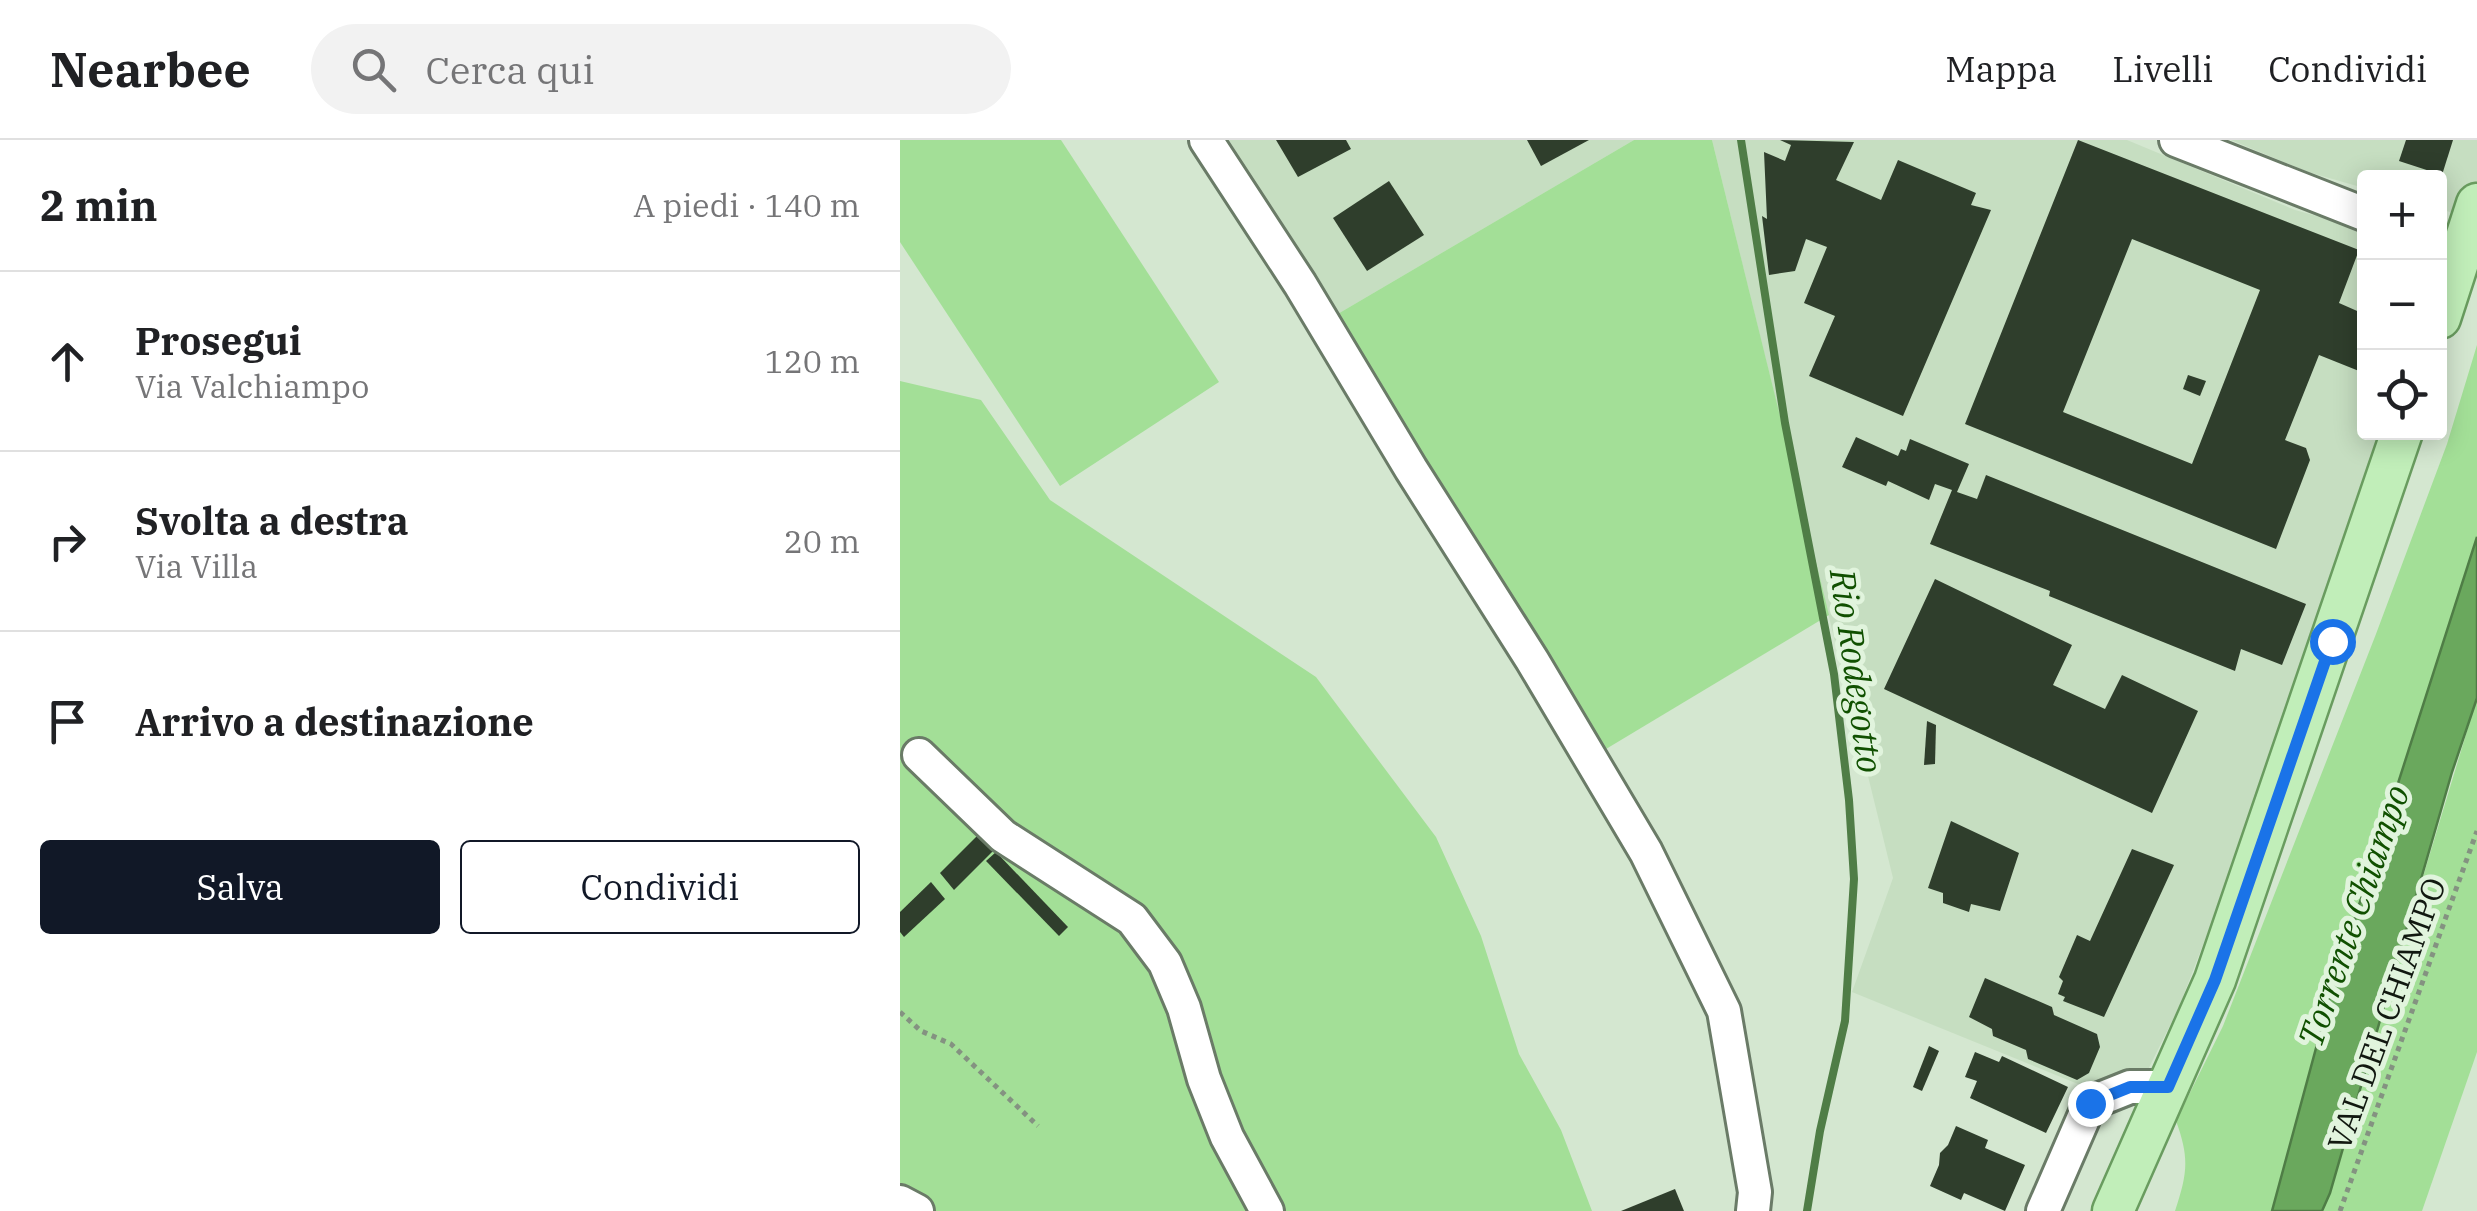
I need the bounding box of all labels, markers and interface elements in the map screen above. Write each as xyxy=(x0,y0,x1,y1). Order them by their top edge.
search box xyxy=(311,24,1011,114)
text: Nearbee xyxy=(50,38,251,100)
icon: search xyxy=(346,42,401,97)
text: Cerca qui xyxy=(426,45,594,94)
text: Mappa xyxy=(1945,46,2057,92)
text: Livelli xyxy=(2112,46,2213,92)
text: Condividi xyxy=(2268,46,2427,92)
map controls xyxy=(2357,170,2447,440)
button: + xyxy=(2357,170,2447,260)
text: 2 min xyxy=(40,178,158,233)
text: A piedi · 140 m xyxy=(633,184,860,226)
button: − xyxy=(2357,260,2447,350)
text: Prosegui xyxy=(135,316,302,365)
icon: ahead xyxy=(40,334,95,389)
text: 120 m xyxy=(764,340,860,382)
button: locate xyxy=(2357,350,2447,440)
text: Via Valchiampo xyxy=(135,365,369,407)
text: Svolta a destra xyxy=(135,496,409,545)
icon: right xyxy=(40,514,95,569)
text: 20 m xyxy=(784,520,860,562)
text: Via Villa xyxy=(135,545,258,587)
water label: Rio Rodegotto xyxy=(1820,565,1894,776)
route start xyxy=(2310,619,2356,665)
icon: arrive xyxy=(40,694,95,749)
text: Arrivo a destinazione xyxy=(135,697,534,746)
water label: Torrente Chiampo xyxy=(2287,779,2419,1052)
button: Salva xyxy=(40,840,440,934)
button: Condividi xyxy=(460,840,860,934)
street label: VAL DEL CHIAMPO xyxy=(2317,871,2455,1156)
route end xyxy=(2068,1081,2114,1127)

